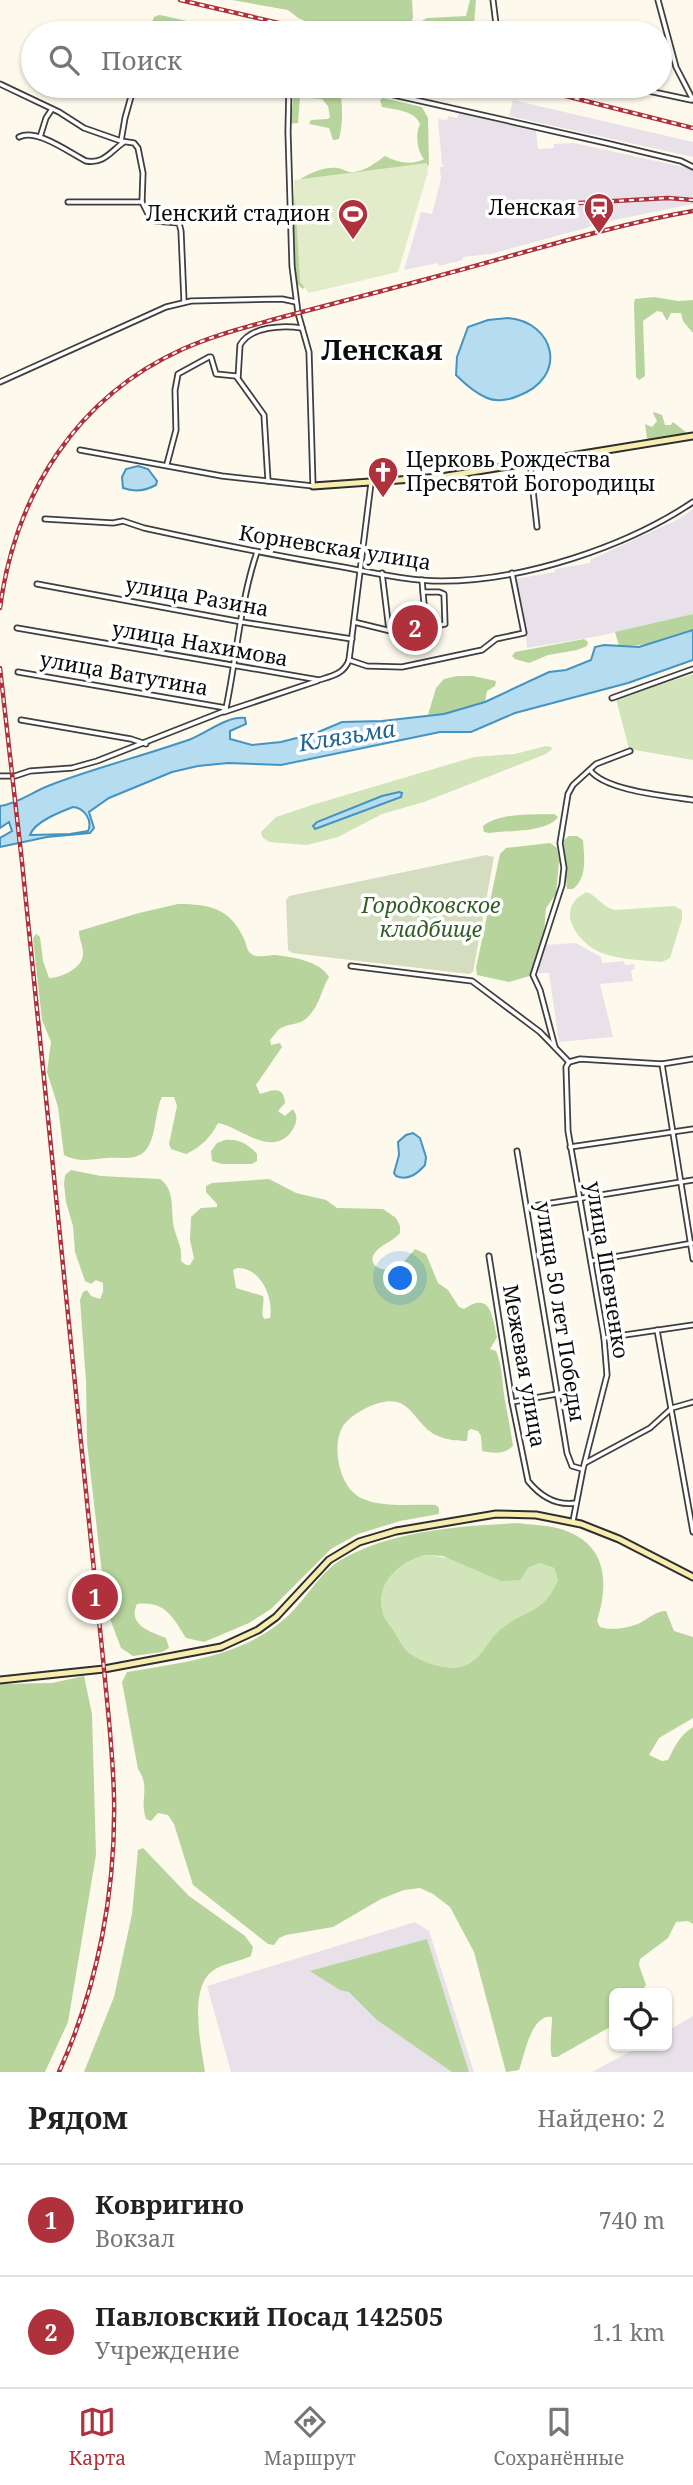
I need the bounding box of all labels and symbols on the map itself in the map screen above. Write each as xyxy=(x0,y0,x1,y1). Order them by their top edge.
station icon: Ленская xyxy=(582,191,616,235)
place label: Ленская xyxy=(489,193,576,221)
sports icon: Ленский стадион xyxy=(336,197,370,241)
place label: Ленский стадион xyxy=(146,199,330,227)
district label: Ленская xyxy=(321,330,443,368)
place label: Церковь Рождества Пресвятой Богородицы xyxy=(406,445,655,497)
church icon: Церковь Рождества Пресвятой Богородицы xyxy=(366,455,400,499)
street label: Корневская улица xyxy=(237,518,433,576)
street label: улица Разина xyxy=(123,570,271,622)
pin: 2 xyxy=(392,602,438,654)
street label: улица Нахимова xyxy=(110,614,290,672)
street label: улица Ватутина xyxy=(38,644,211,702)
water label: Клязьма xyxy=(295,712,398,759)
park label: Городковское кладбище xyxy=(361,891,500,943)
street label: улица Шевченко xyxy=(580,1179,636,1360)
street label: улица 50 лет Победы xyxy=(530,1200,592,1424)
your location xyxy=(383,1261,417,1295)
street label: Межевая улица xyxy=(497,1282,553,1450)
pin: 1 xyxy=(72,1571,118,1623)

